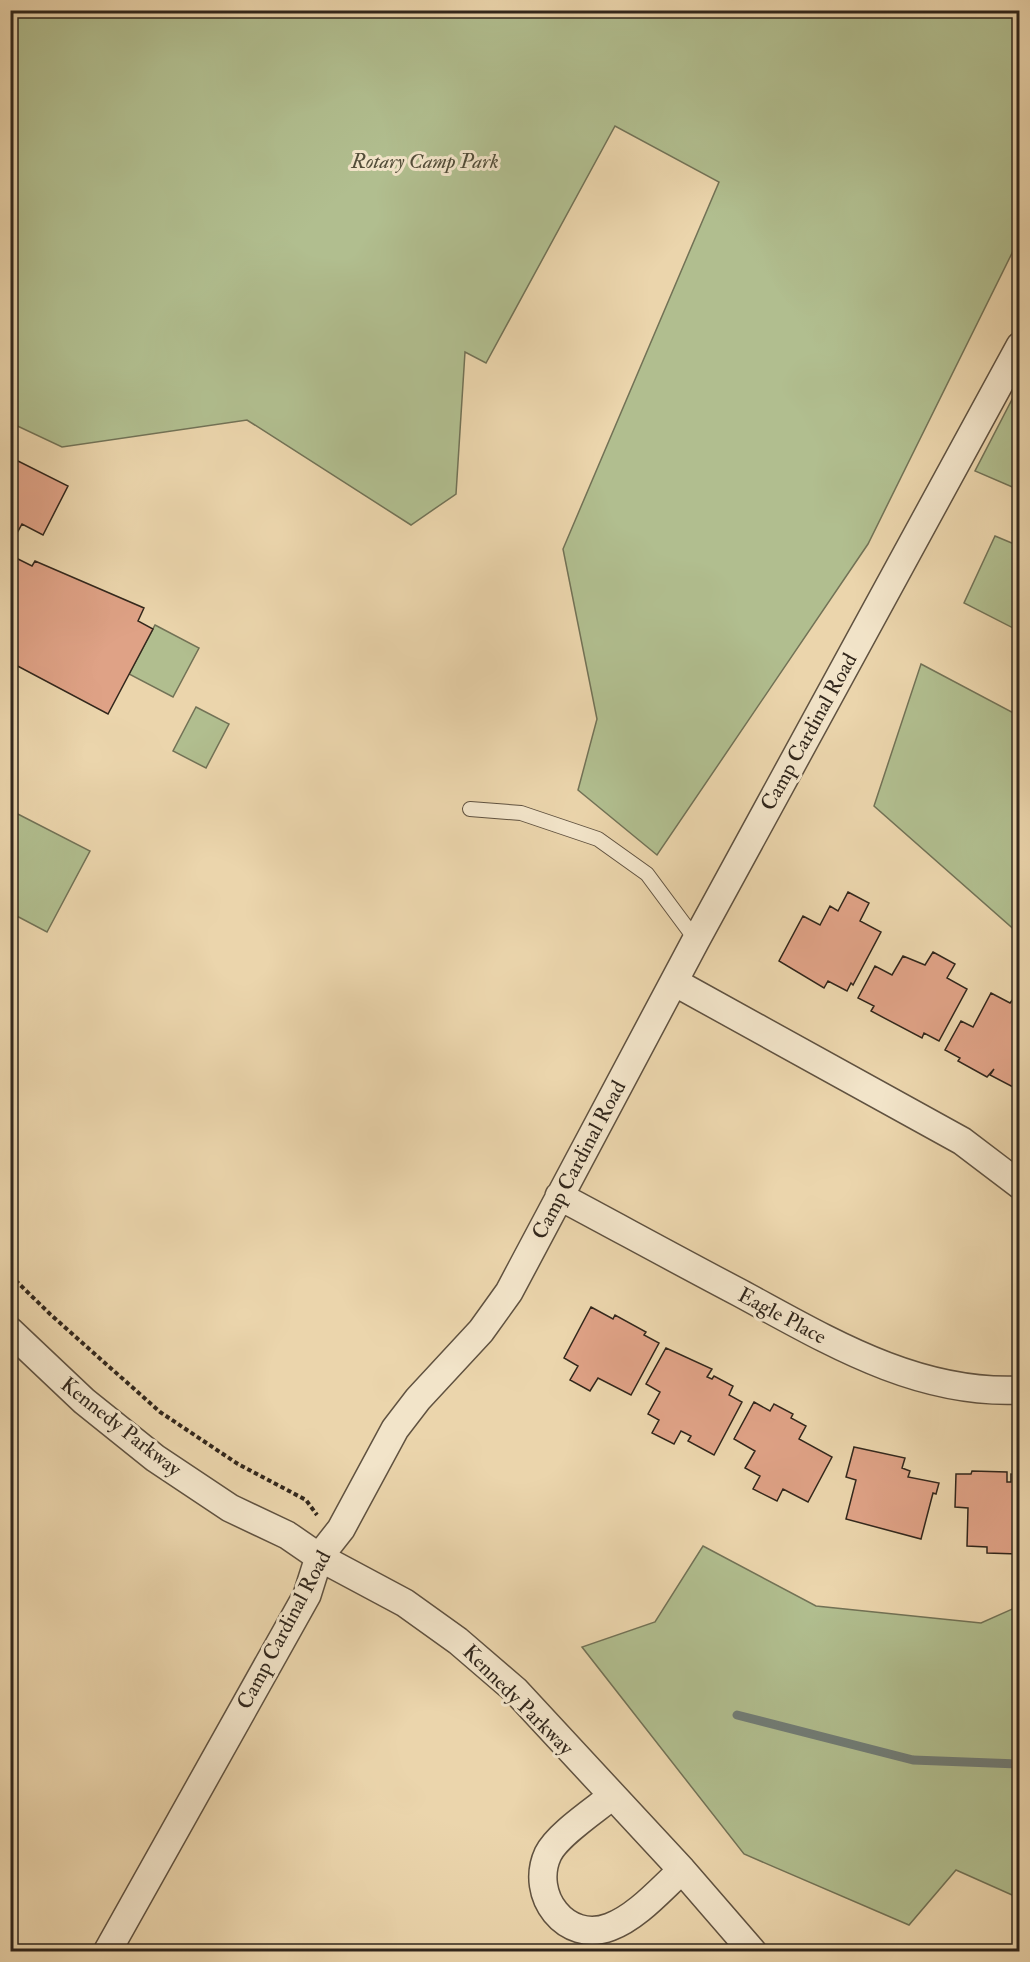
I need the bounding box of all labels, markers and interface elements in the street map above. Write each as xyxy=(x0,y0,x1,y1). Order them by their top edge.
park label: Rotary Camp Park xyxy=(350,148,499,175)
street label: Camp Cardinal Road xyxy=(755,648,864,815)
street label: Camp Cardinal Road xyxy=(526,1075,633,1244)
street label: Eagle Place xyxy=(733,1282,831,1351)
street label: Kennedy Parkway xyxy=(55,1371,188,1483)
street label: Camp Cardinal Road xyxy=(231,1545,338,1714)
street label: Kennedy Parkway xyxy=(457,1639,580,1762)

